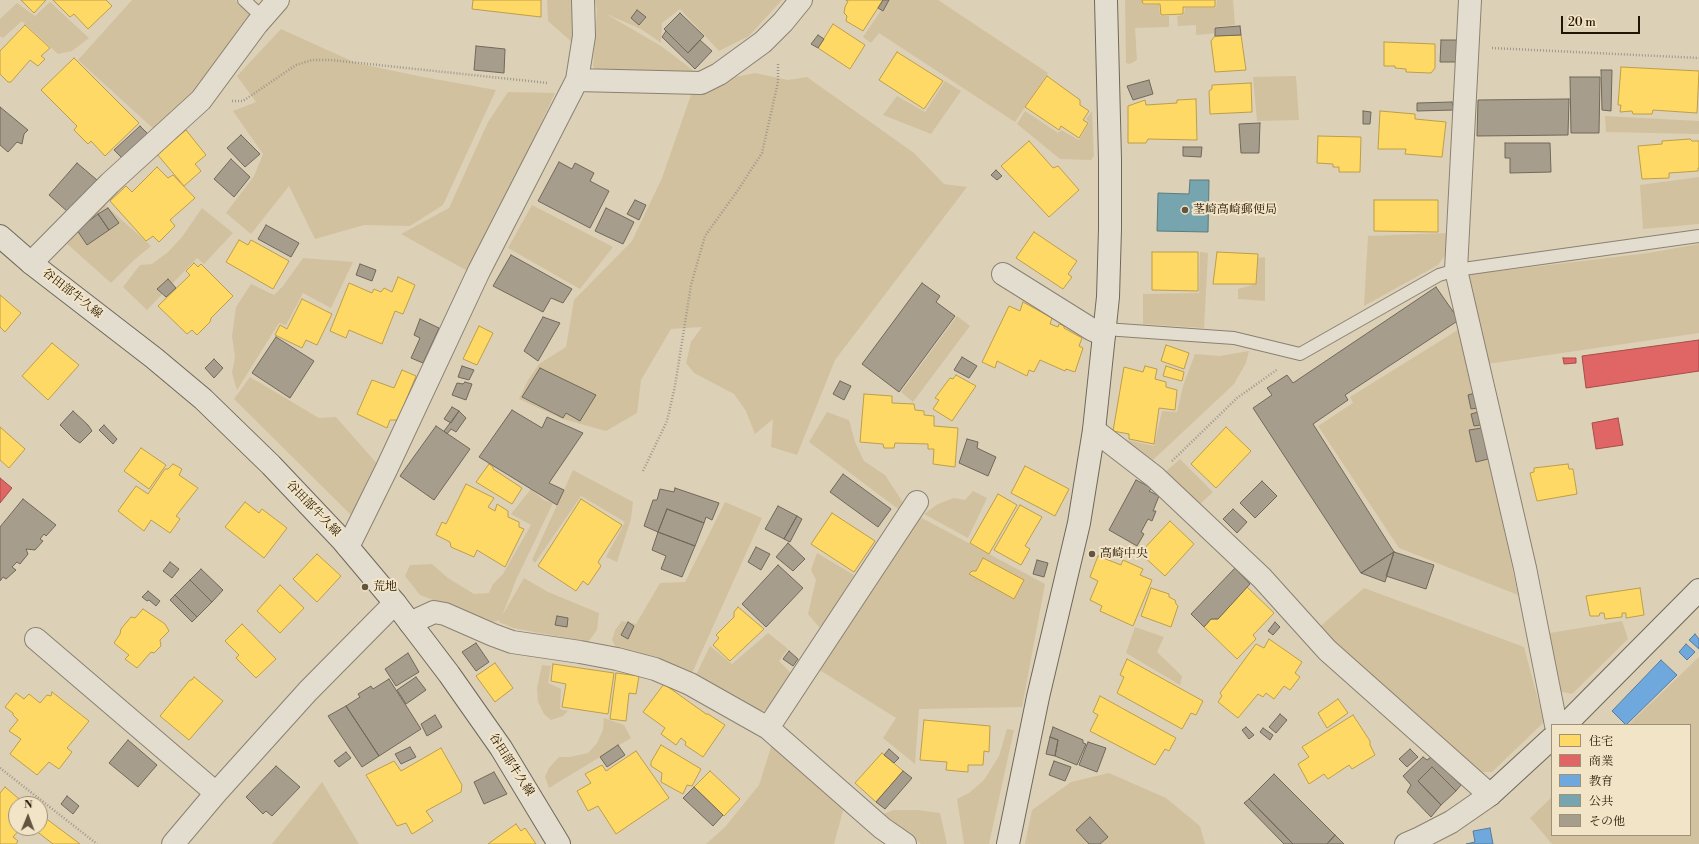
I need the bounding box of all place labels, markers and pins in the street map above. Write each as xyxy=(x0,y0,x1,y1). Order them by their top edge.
place label: 茎崎高崎郵便局 xyxy=(1193,203,1277,217)
marker: 茎崎高崎郵便局 xyxy=(1180,205,1190,215)
place label: 高崎中央 xyxy=(1100,547,1148,561)
marker: 高崎中央 xyxy=(1087,549,1097,559)
place label: 荒地 xyxy=(373,580,397,594)
marker: 荒地 xyxy=(360,582,370,592)

